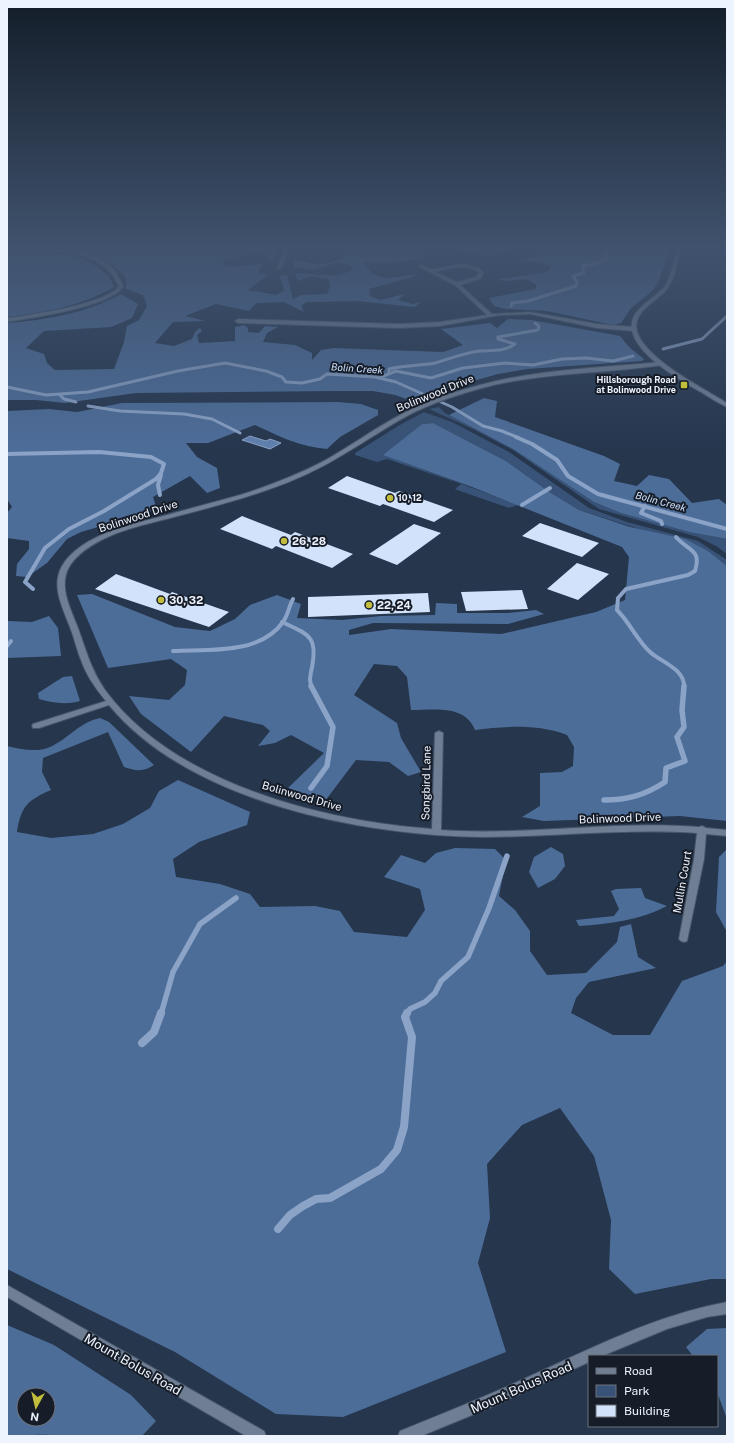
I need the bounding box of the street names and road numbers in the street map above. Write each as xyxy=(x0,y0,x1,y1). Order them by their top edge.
street label: Bolinwood Drive xyxy=(395,372,475,414)
street label: Bolinwood Drive xyxy=(97,498,179,534)
street label: Songbird Lane xyxy=(419,746,433,820)
street label: Bolinwood Drive xyxy=(261,779,343,813)
street label: Bolinwood Drive xyxy=(579,811,661,825)
street label: Mullin Court xyxy=(671,850,693,914)
street label: Mount Bolus Road xyxy=(82,1331,184,1398)
street label: Mount Bolus Road xyxy=(468,1358,574,1417)

